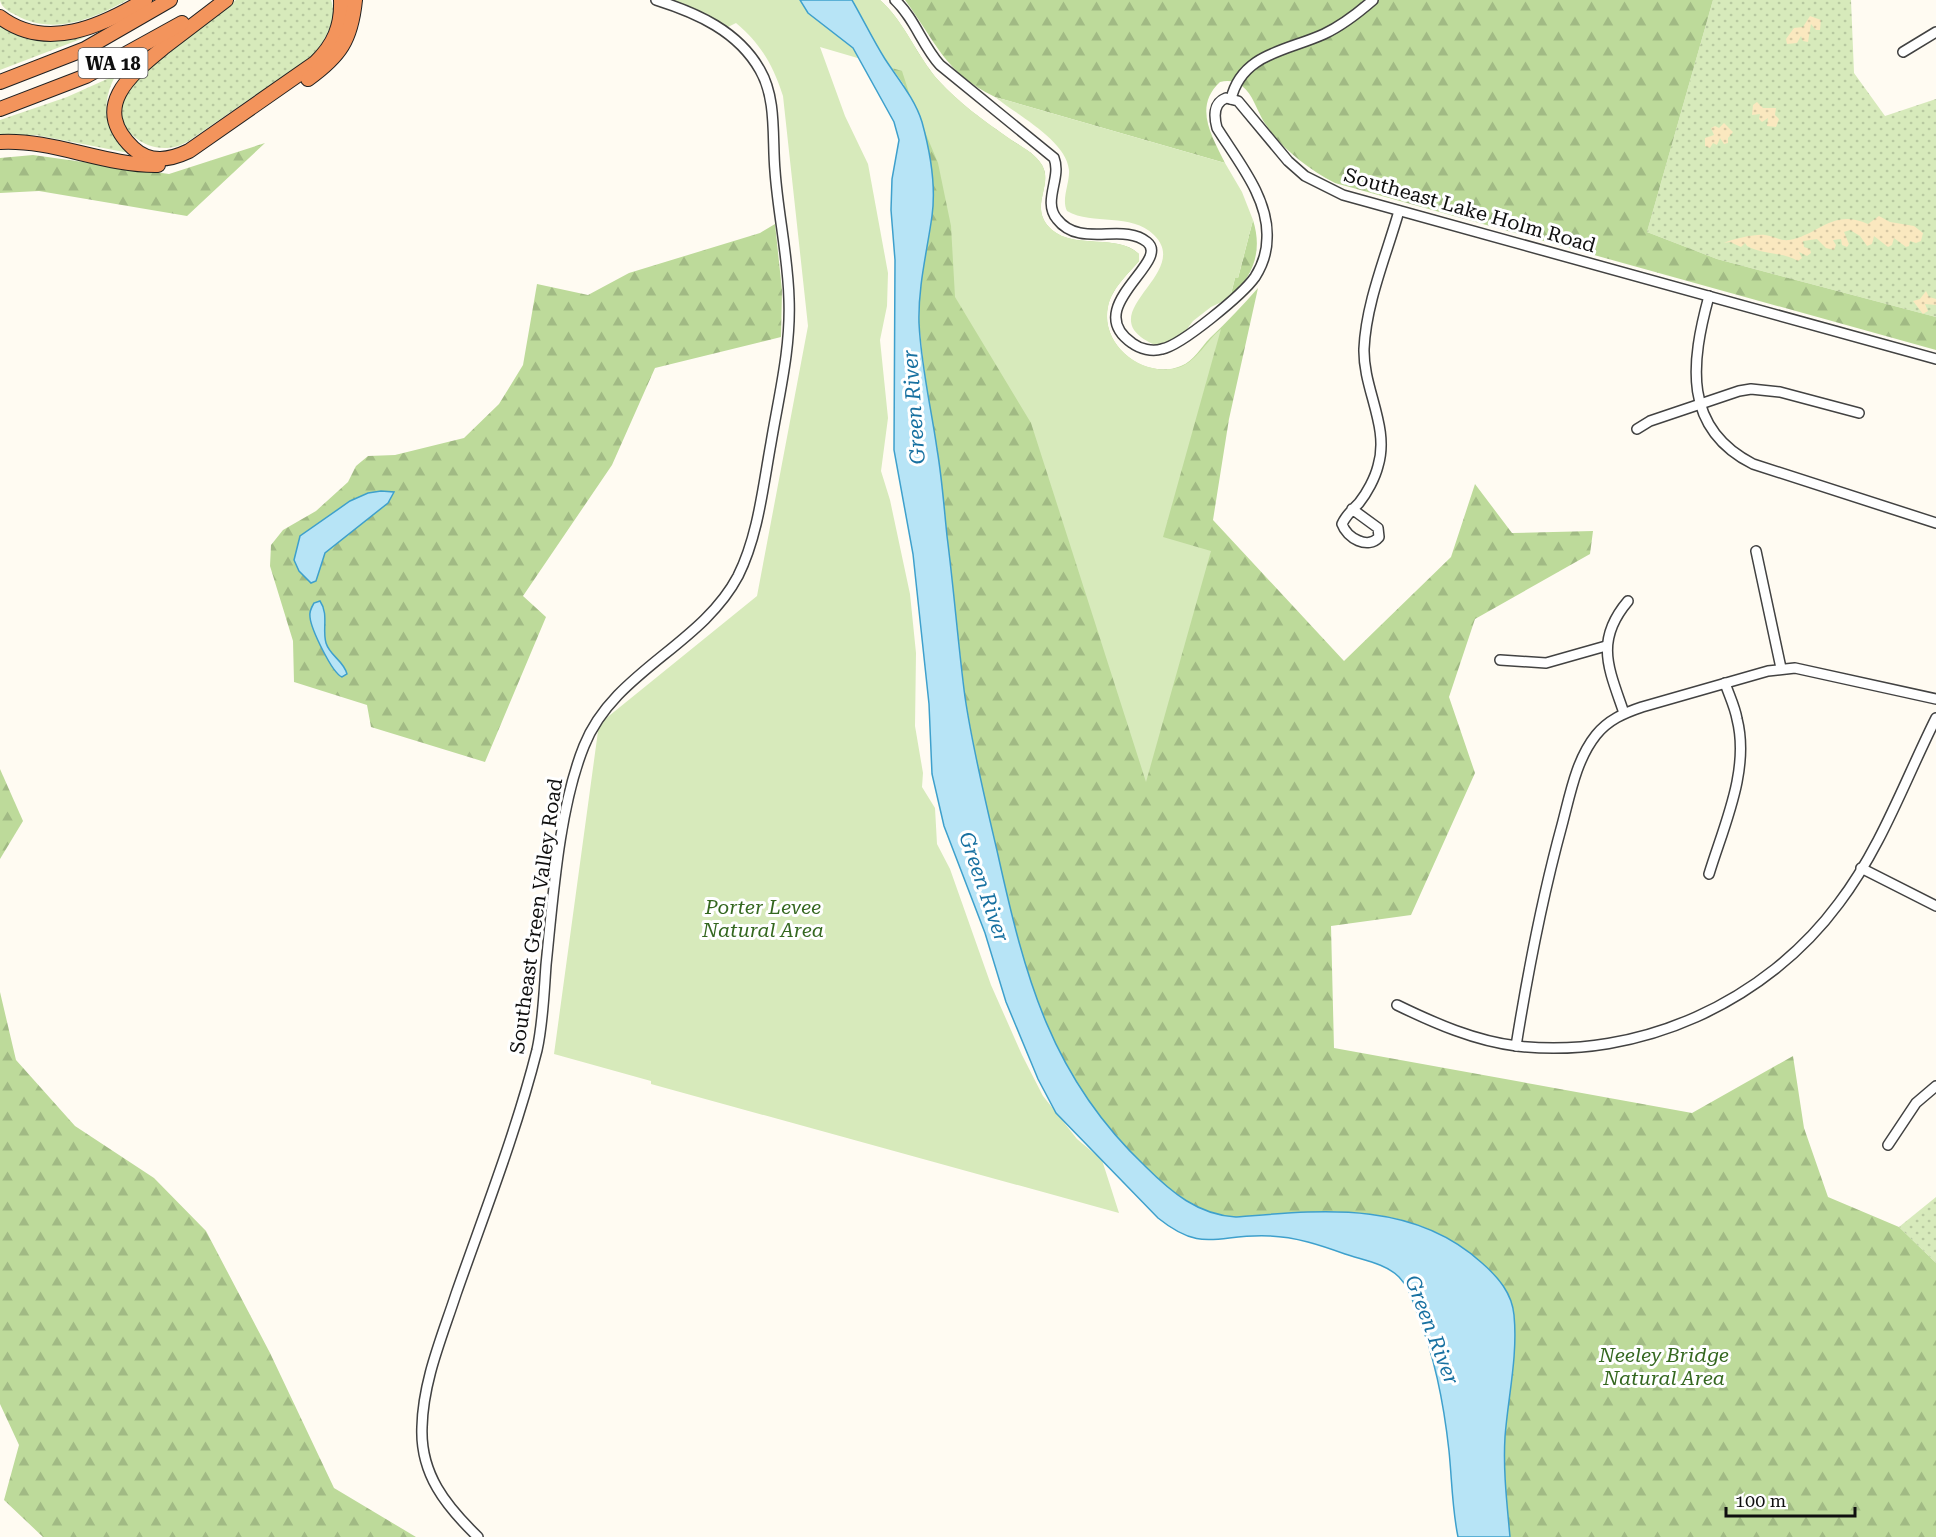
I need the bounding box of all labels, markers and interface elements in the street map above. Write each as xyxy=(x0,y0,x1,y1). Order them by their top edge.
road number: WA 18 xyxy=(78,48,148,78)
street label: Southeast Lake Holm Road xyxy=(1341,163,1599,257)
water label: Green River xyxy=(898,349,930,465)
street label: Southeast Green Valley Road xyxy=(505,777,567,1055)
water label: Green River xyxy=(954,829,1014,945)
park label: Porter Levee Natural Area xyxy=(701,895,824,942)
water label: Green River xyxy=(1400,1272,1464,1388)
park label: Neeley Bridge Natural Area xyxy=(1598,1343,1729,1390)
scale bar xyxy=(1726,1480,1855,1518)
text: 100 m xyxy=(1735,1490,1786,1511)

